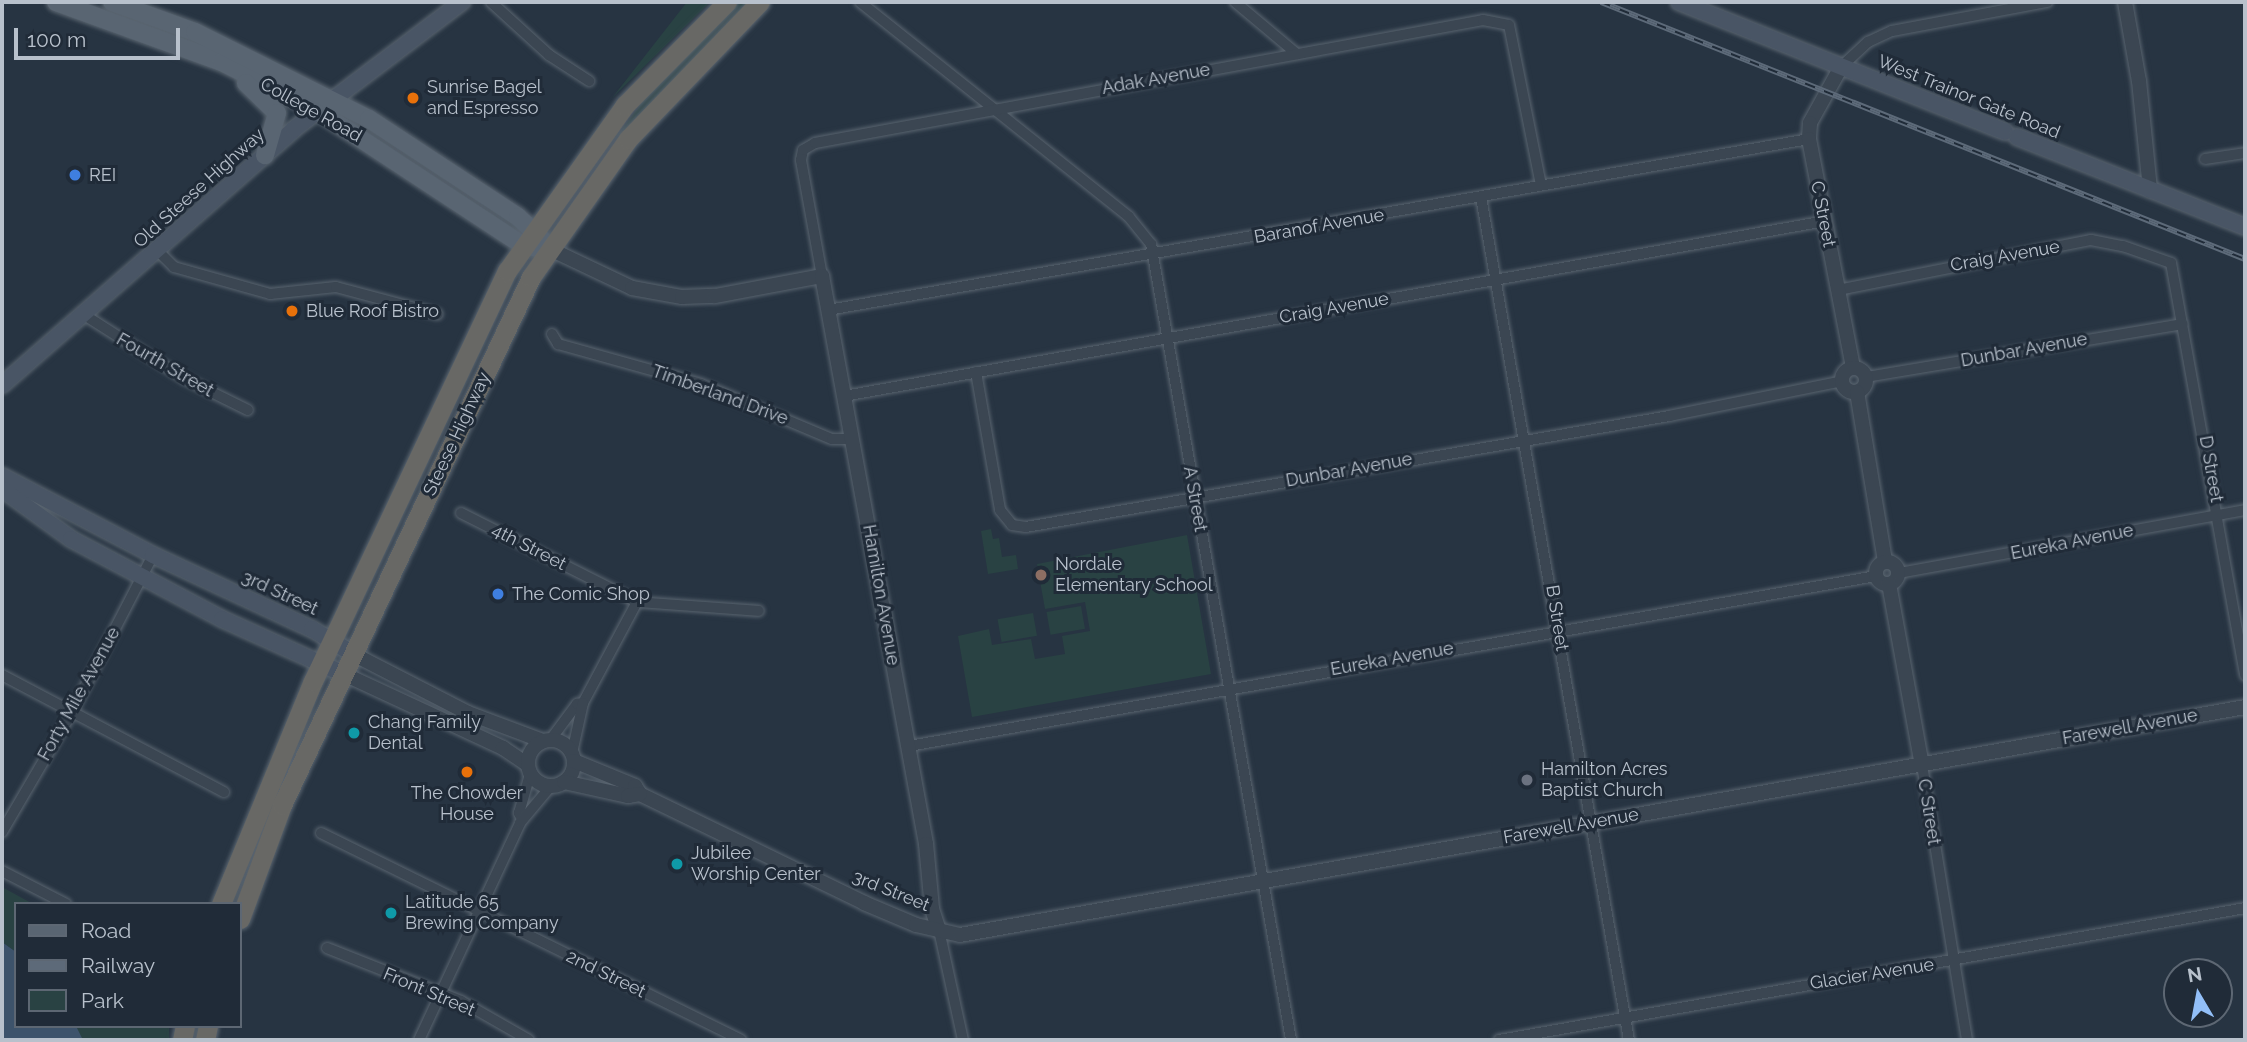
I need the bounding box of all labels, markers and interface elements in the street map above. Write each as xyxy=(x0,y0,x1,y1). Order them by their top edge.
scale bar xyxy=(18,14,184,58)
text: 100 m xyxy=(27,27,86,52)
street label: West Trainor Gate Road xyxy=(1874,50,2064,144)
street label: Adak Avenue xyxy=(1100,59,1212,99)
street label: College Road xyxy=(256,73,366,147)
place label: Sunrise Bagel and Espresso xyxy=(427,77,542,119)
marker: Sunrise Bagel and Espresso xyxy=(405,90,421,106)
street label: Old Steese Highway xyxy=(129,124,269,252)
place label: REI xyxy=(89,164,116,186)
marker: REI xyxy=(67,167,83,183)
street label: C Street xyxy=(1806,179,1840,249)
street label: Baranof Avenue xyxy=(1252,204,1386,248)
street label: Craig Avenue xyxy=(1948,236,2062,276)
street label: Craig Avenue xyxy=(1277,288,1391,328)
place label: Blue Roof Bistro xyxy=(306,300,439,322)
marker: Blue Roof Bistro xyxy=(284,303,300,319)
street label: Fourth Street xyxy=(113,328,217,402)
street label: Dunbar Avenue xyxy=(1959,328,2089,372)
street label: Timberland Drive xyxy=(649,360,791,430)
street label: Steese Highway xyxy=(419,369,495,499)
street label: D Street xyxy=(2195,434,2227,504)
street label: Dunbar Avenue xyxy=(1284,448,1414,492)
street label: A Street xyxy=(1179,464,1211,534)
street label: 4th Street xyxy=(488,519,570,575)
street label: Eureka Avenue xyxy=(2009,519,2135,565)
street label: Hamilton Avenue xyxy=(858,523,904,667)
place label: Nordale Elementary School xyxy=(1055,554,1213,596)
street label: 3rd Street xyxy=(239,566,321,620)
marker: Nordale Elementary School xyxy=(1033,567,1049,583)
place label: The Comic Shop xyxy=(512,583,650,605)
street label: B Street xyxy=(1541,583,1573,653)
marker: The Comic Shop xyxy=(490,586,506,602)
street label: Forty Mile Avenue xyxy=(33,623,125,765)
street label: Eureka Avenue xyxy=(1329,638,1455,680)
street label: Farewell Avenue xyxy=(2060,704,2200,750)
place label: Chang Family Dental xyxy=(368,712,481,754)
marker: Chang Family Dental xyxy=(346,725,362,741)
place label: Hamilton Acres Baptist Church xyxy=(1541,759,1668,802)
marker: The Chowder House xyxy=(459,764,475,780)
marker: Hamilton Acres Baptist Church xyxy=(1519,772,1535,788)
street label: C Street xyxy=(1913,777,1945,847)
place label: The Chowder House xyxy=(411,783,523,826)
street label: Farewell Avenue xyxy=(1501,803,1641,849)
place label: Jubilee Worship Center xyxy=(691,843,821,886)
marker: Jubilee Worship Center xyxy=(669,856,685,872)
street label: 3rd Street xyxy=(849,866,933,916)
place label: Latitude 65 Brewing Company xyxy=(405,892,559,934)
legend xyxy=(14,902,242,1028)
marker: Latitude 65 Brewing Company xyxy=(383,905,399,921)
text: Road xyxy=(81,918,131,943)
street label: 2nd Street xyxy=(563,946,649,1002)
text: Railway xyxy=(81,953,155,978)
street label: Glacier Avenue xyxy=(1808,953,1936,995)
north arrow xyxy=(2163,958,2233,1028)
text: N xyxy=(2186,962,2204,986)
street label: Front Street xyxy=(380,963,478,1021)
text: Park xyxy=(81,988,124,1013)

